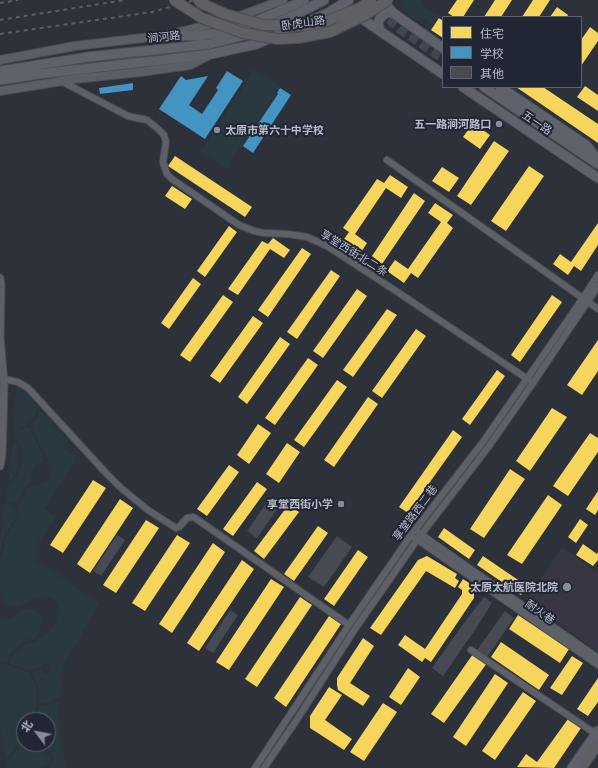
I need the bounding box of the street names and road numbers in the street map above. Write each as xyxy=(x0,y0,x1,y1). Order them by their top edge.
street label: 卧虎山路 xyxy=(280,13,326,33)
street label: 涧河路 xyxy=(147,29,181,45)
street label: 五一路 xyxy=(520,108,554,138)
street label: 享堂西街北二条 xyxy=(318,227,390,279)
street label: 享堂路西二巷 xyxy=(390,483,440,543)
street label: 耐火巷 xyxy=(523,597,557,627)

